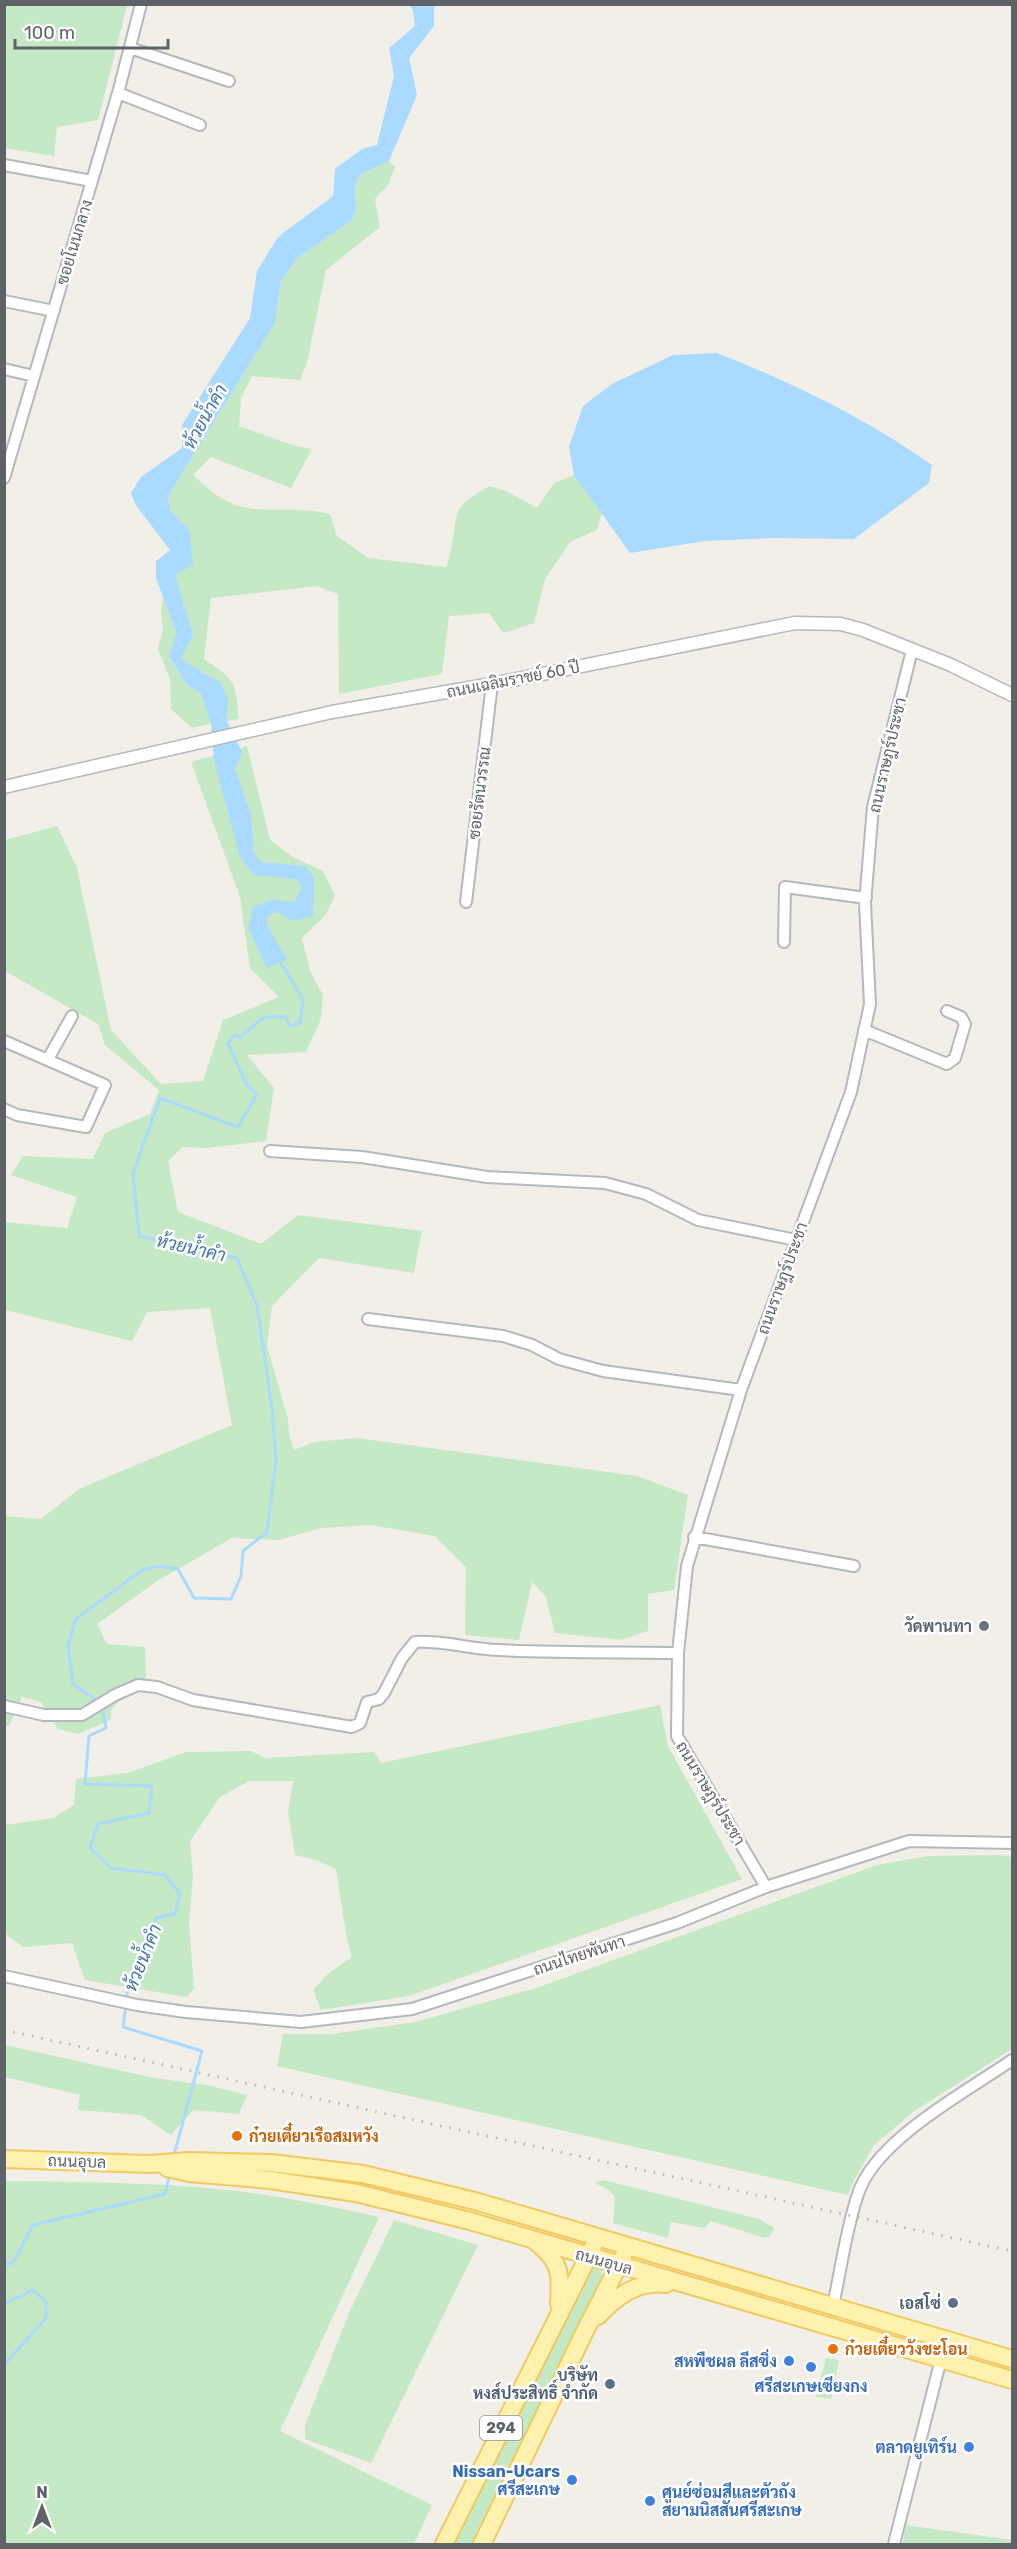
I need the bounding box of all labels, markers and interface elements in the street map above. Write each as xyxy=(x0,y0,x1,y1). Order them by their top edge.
scale bar xyxy=(15,12,168,50)
text: 100 m xyxy=(24,22,75,44)
street label: ซอยโนนกลาง xyxy=(51,197,96,287)
water label: ห้วยน้ำคำ xyxy=(174,378,232,453)
street label: ถนนเฉลิมราชย์ 60 ปี xyxy=(444,654,581,702)
street label: ถนนราษฎร์ประชา xyxy=(862,695,911,815)
street label: ซอยรัตนวรรณ xyxy=(463,746,495,840)
street label: ถนนราษฎร์ประชา xyxy=(751,1219,812,1337)
water label: ห้วยน้ำคำ xyxy=(154,1224,229,1267)
place label: วัดพานทา xyxy=(904,1616,972,1636)
marker: วัดพานทา xyxy=(977,1619,991,1633)
street label: ถนนราษฎร์ประชา xyxy=(671,1736,752,1849)
water label: ห้วยน้ำคำ xyxy=(115,1919,167,1995)
street label: ถนนไทยพันทา xyxy=(530,1930,628,1979)
place label: ก๋วยเตี๋ยวเรือสมหวัง xyxy=(249,2122,379,2146)
marker: ก๋วยเตี๋ยวเรือสมหวัง xyxy=(230,2129,244,2143)
street label: ถนนอุบล xyxy=(47,2151,107,2174)
street label: ถนนอุบล xyxy=(572,2244,635,2281)
place label: เอสโซ่ xyxy=(899,2292,941,2313)
marker: เอสโซ่ xyxy=(946,2296,960,2310)
place label: ก๋วยเตี๋ยววังชะโอน xyxy=(845,2335,968,2359)
marker: ก๋วยเตี๋ยววังชะโอน xyxy=(826,2342,840,2356)
place label: สหพืชผล ลีสซิ่ง xyxy=(674,2348,777,2371)
marker: สหพืชผล ลีสซิ่ง xyxy=(782,2354,796,2368)
marker: ศรีสะเกษเซียงกง xyxy=(804,2360,818,2374)
place label: บริษัท หงส์ประสิทธิ์ จำกัด xyxy=(473,2365,598,2403)
place label: ศรีสะเกษเซียงกง xyxy=(755,2376,867,2396)
marker: บริษัท หงส์ประสิทธิ์ จำกัด xyxy=(603,2377,617,2391)
road number: 294 xyxy=(480,2416,522,2440)
place label: ตลาดยูเทิร์น xyxy=(876,2436,957,2460)
marker: ตลาดยูเทิร์น xyxy=(962,2440,976,2454)
place label: Nissan-Ucars ศรีสะเกษ xyxy=(452,2462,561,2499)
marker: Nissan-Ucars ศรีสะเกษ xyxy=(565,2473,579,2487)
north arrow xyxy=(12,2477,72,2537)
place label: ศูนย์ซ่อมสีและตัวถัง สยามนิสสันศรีสะเกษ xyxy=(662,2481,802,2520)
text: N xyxy=(36,2483,48,2502)
marker: ศูนย์ซ่อมสีและตัวถัง สยามนิสสันศรีสะเกษ xyxy=(643,2494,657,2508)

